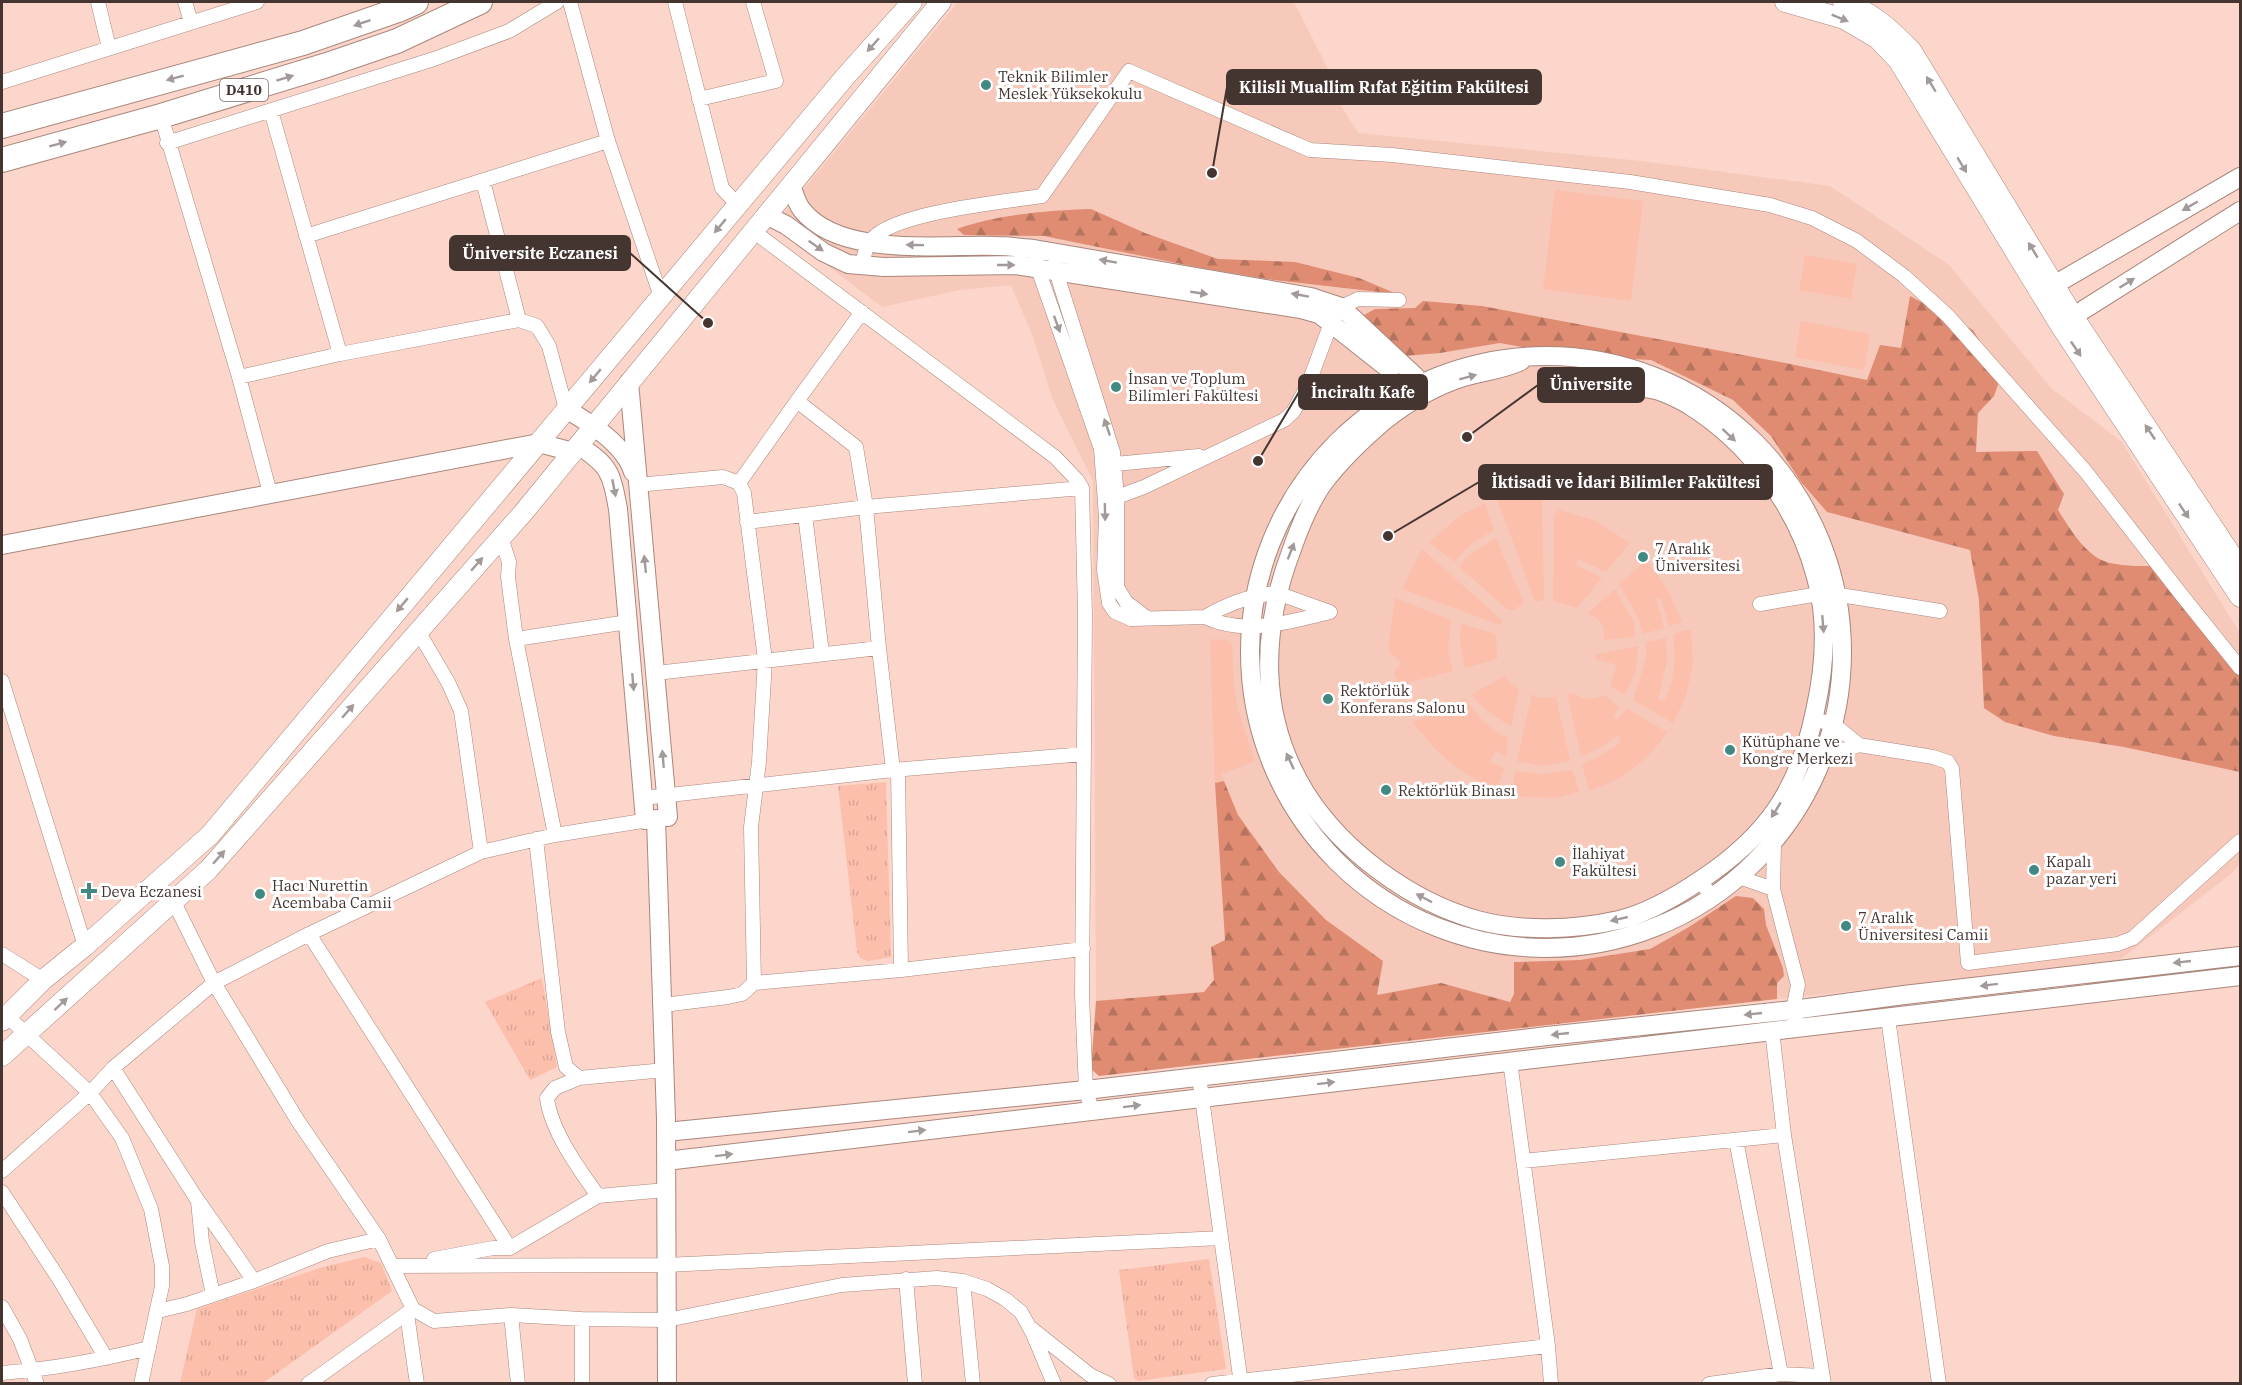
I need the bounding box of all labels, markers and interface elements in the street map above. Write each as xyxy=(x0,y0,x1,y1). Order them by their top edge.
one-way arrow xyxy=(1832,13,1850,23)
one-way arrow xyxy=(353,18,371,28)
one-way arrow xyxy=(867,37,880,52)
place label: Teknik Bilimler Meslek Yüksekokulu xyxy=(998,67,1142,103)
callout: Kilisli Muallim Rıfat Eğitim Fakültesi xyxy=(1227,70,1541,104)
one-way arrow xyxy=(276,73,294,82)
one-way arrow xyxy=(166,74,184,83)
one-way arrow xyxy=(1926,76,1937,92)
text: Kilisli Muallim Rıfat Eğitim Fakültesi xyxy=(1239,77,1529,97)
marker: Teknik Bilimler Meslek Yüksekokulu xyxy=(979,78,993,92)
road number: D410 xyxy=(220,79,268,101)
one-way arrow xyxy=(49,139,67,148)
one-way arrow xyxy=(1957,157,1968,173)
one-way arrow xyxy=(2181,201,2198,211)
one-way arrow xyxy=(714,218,727,233)
callout: Üniversite Eczanesi xyxy=(450,236,630,270)
one-way arrow xyxy=(807,240,823,252)
one-way arrow xyxy=(905,240,924,250)
one-way arrow xyxy=(2027,242,2038,258)
text: Üniversite Eczanesi xyxy=(462,243,618,263)
one-way arrow xyxy=(1099,257,1118,266)
one-way arrow xyxy=(996,260,1015,270)
one-way arrow xyxy=(2119,277,2135,288)
one-way arrow xyxy=(1189,289,1208,298)
one-way arrow xyxy=(1291,290,1310,299)
one-way arrow xyxy=(1053,316,1063,334)
one-way arrow xyxy=(2070,340,2081,357)
one-way arrow xyxy=(589,368,602,383)
callout: Üniversite xyxy=(1538,368,1644,402)
place label: İnsan ve Toplum Bilimleri Fakültesi xyxy=(1128,369,1259,405)
one-way arrow xyxy=(1459,371,1477,381)
text: Üniversite xyxy=(1550,374,1632,394)
callout: İnciraltı Kafe xyxy=(1299,375,1427,409)
marker: İnsan ve Toplum Bilimleri Fakültesi xyxy=(1109,380,1123,394)
text: İnciraltı Kafe xyxy=(1311,382,1415,402)
one-way arrow xyxy=(1101,418,1111,436)
one-way arrow xyxy=(2144,424,2156,440)
one-way arrow xyxy=(1721,428,1736,442)
callout: İktisadi ve İdari Bilimler Fakültesi xyxy=(1479,465,1772,499)
text: İktisadi ve İdari Bilimler Fakültesi xyxy=(1492,472,1760,492)
one-way arrow xyxy=(610,479,619,498)
one-way arrow xyxy=(1100,502,1110,521)
one-way arrow xyxy=(2178,503,2189,519)
place label: 7 Aralık Üniversitesi xyxy=(1655,539,1741,575)
one-way arrow xyxy=(1286,542,1296,560)
marker: 7 Aralık Üniversitesi xyxy=(1636,550,1650,564)
one-way arrow xyxy=(640,555,650,574)
one-way arrow xyxy=(470,557,484,572)
one-way arrow xyxy=(396,597,409,612)
one-way arrow xyxy=(1818,614,1828,633)
one-way arrow xyxy=(628,672,638,691)
place label: Rektörlük Konferans Salonu xyxy=(1340,681,1465,717)
marker: Rektörlük Konferans Salonu xyxy=(1321,692,1335,706)
one-way arrow xyxy=(341,704,354,719)
place label: Kütüphane ve Kongre Merkezi xyxy=(1742,732,1853,768)
marker: Kütüphane ve Kongre Merkezi xyxy=(1723,743,1737,757)
one-way arrow xyxy=(658,749,668,768)
one-way arrow xyxy=(1286,752,1295,769)
place label: Rektörlük Binası xyxy=(1398,781,1516,800)
marker: Rektörlük Binası xyxy=(1379,783,1393,797)
one-way arrow xyxy=(1771,802,1782,818)
place label: İlahiyat Fakültesi xyxy=(1572,844,1637,880)
one-way arrow xyxy=(212,850,225,865)
place label: Kapalı pazar yeri xyxy=(2046,852,2117,888)
marker: İlahiyat Fakültesi xyxy=(1553,855,1567,869)
marker: Kapalı pazar yeri xyxy=(2027,863,2041,877)
place label: Hacı Nurettin Acembaba Camii xyxy=(272,876,392,912)
place label: Deva Eczanesi xyxy=(101,882,202,901)
marker: Deva Eczanesi xyxy=(82,884,96,898)
marker: Hacı Nurettin Acembaba Camii xyxy=(253,887,267,901)
one-way arrow xyxy=(1415,893,1432,903)
place label: 7 Aralık Üniversitesi Camii xyxy=(1858,908,1989,944)
one-way arrow xyxy=(1610,914,1628,924)
marker: 7 Aralık Üniversitesi Camii xyxy=(1839,919,1853,933)
one-way arrow xyxy=(2173,957,2192,967)
one-way arrow xyxy=(1979,980,1998,989)
one-way arrow xyxy=(53,998,68,1011)
one-way arrow xyxy=(1744,1009,1763,1019)
one-way arrow xyxy=(1550,1029,1569,1039)
one-way arrow xyxy=(1316,1078,1335,1088)
one-way arrow xyxy=(1122,1101,1141,1111)
one-way arrow xyxy=(908,1127,927,1136)
one-way arrow xyxy=(714,1150,733,1159)

